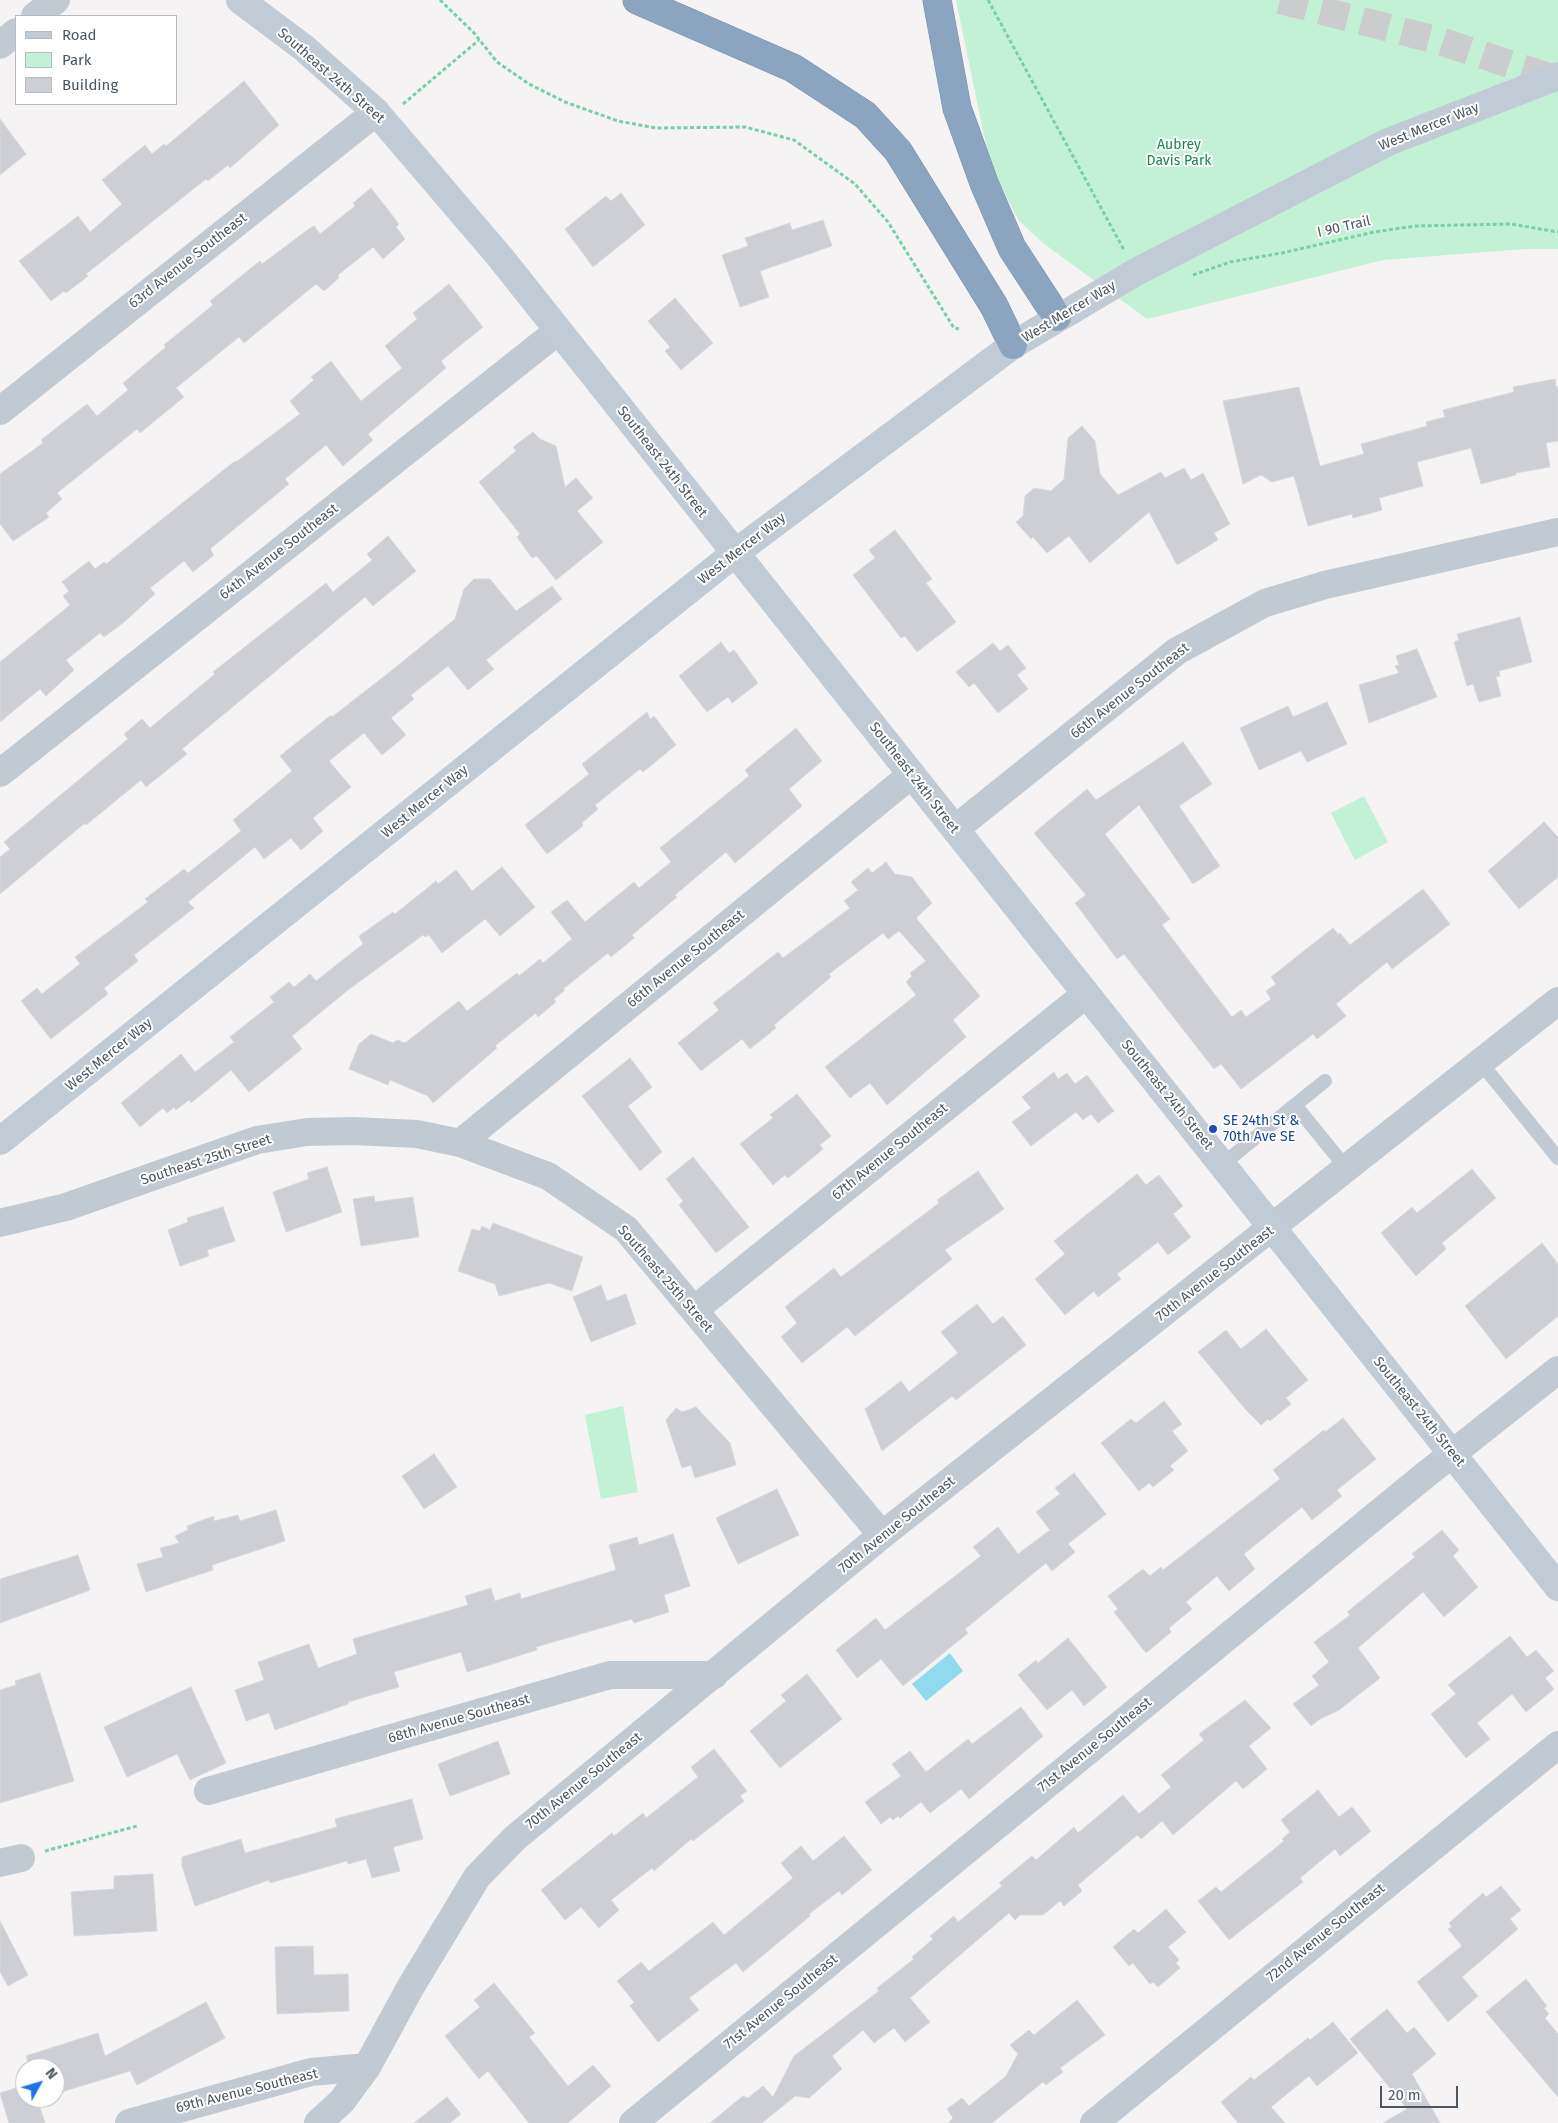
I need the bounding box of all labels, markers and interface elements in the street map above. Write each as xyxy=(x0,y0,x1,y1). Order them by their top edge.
legend xyxy=(15,15,178,105)
street label: Southeast 24th Street xyxy=(274,25,388,127)
text: Road xyxy=(62,26,97,44)
text: Park xyxy=(62,51,92,69)
text: Building xyxy=(62,76,118,94)
street label: West Mercer Way xyxy=(1377,99,1481,155)
park label: Aubrey Davis Park xyxy=(1147,137,1211,170)
street label: 63rd Avenue Southeast xyxy=(126,210,250,312)
street label: I 90 Trail xyxy=(1316,213,1372,241)
street label: West Mercer Way xyxy=(1019,277,1119,347)
street label: Southeast 24th Street xyxy=(613,403,711,521)
street label: 64th Avenue Southeast xyxy=(216,500,342,604)
street label: West Mercer Way xyxy=(695,510,789,588)
street label: 66th Avenue Southeast xyxy=(1067,639,1193,743)
street label: Southeast 24th Street xyxy=(865,719,963,837)
street label: West Mercer Way xyxy=(378,762,472,842)
street label: 66th Avenue Southeast xyxy=(624,907,748,1011)
street label: West Mercer Way xyxy=(62,1015,156,1095)
street label: Southeast 24th Street xyxy=(1118,1037,1216,1153)
street label: 67th Avenue Southeast xyxy=(829,1100,951,1204)
place label: SE 24th St & 70th Ave SE xyxy=(1223,1113,1299,1146)
marker: SE 24th St & 70th Ave SE xyxy=(1207,1123,1219,1135)
street label: Southeast 25th Street xyxy=(139,1131,273,1189)
street label: Southeast 25th Street xyxy=(614,1222,716,1336)
street label: 70th Avenue Southeast xyxy=(1153,1223,1277,1325)
street label: Southeast 24th Street xyxy=(1370,1354,1468,1470)
street label: 70th Avenue Southeast xyxy=(835,1473,959,1577)
street label: 68th Avenue Southeast xyxy=(386,1691,532,1747)
street label: 71st Avenue Southeast xyxy=(1035,1694,1155,1796)
street label: 70th Avenue Southeast xyxy=(522,1729,646,1833)
street label: 72nd Avenue Southeast xyxy=(1264,1880,1388,1986)
street label: 71st Avenue Southeast xyxy=(721,1951,841,2053)
north arrow xyxy=(15,2058,65,2108)
text: N xyxy=(42,2065,61,2083)
street label: 69th Avenue Southeast xyxy=(174,2065,320,2117)
scale bar xyxy=(1383,2076,1460,2108)
text: 20 m xyxy=(1388,2086,1421,2104)

